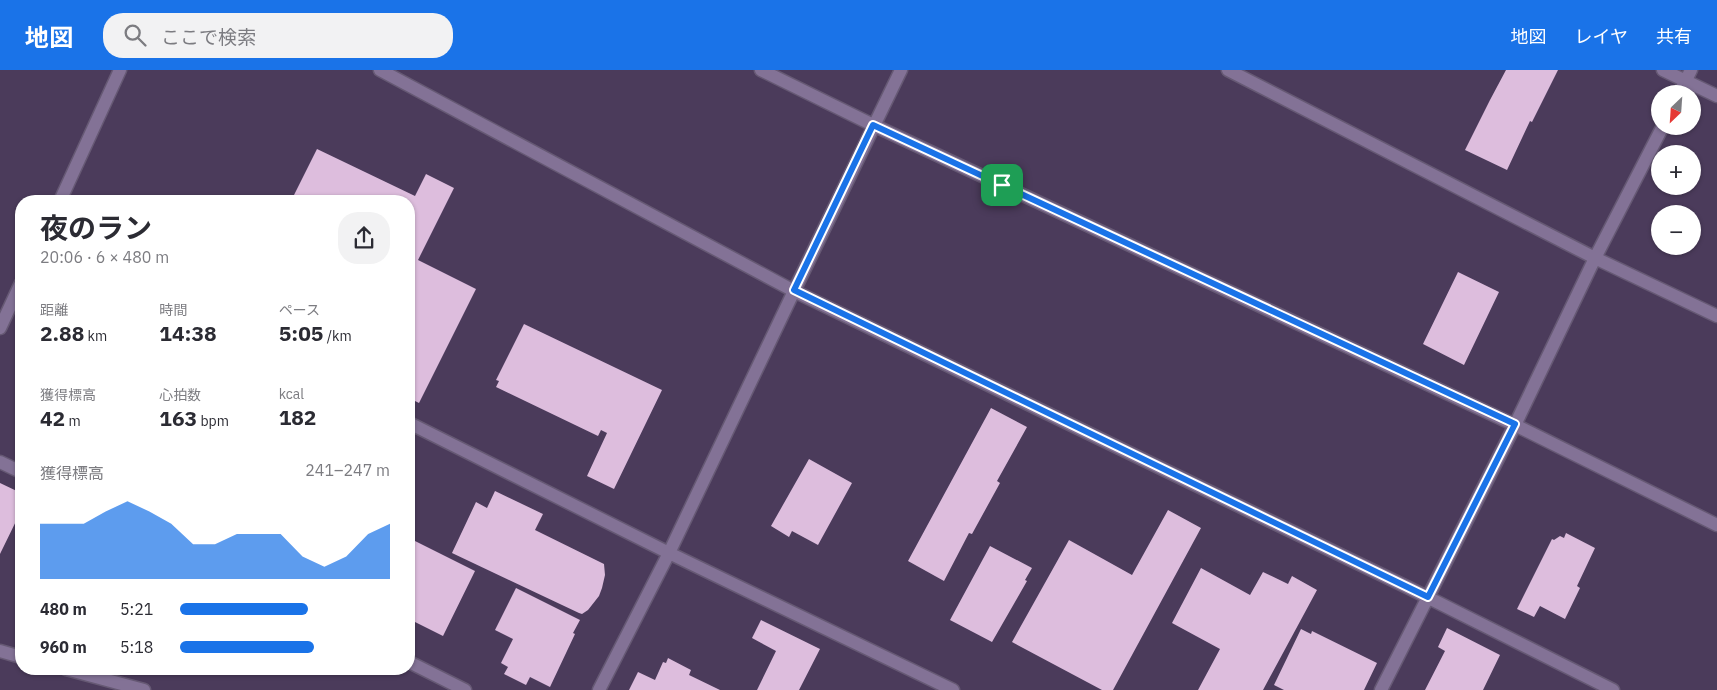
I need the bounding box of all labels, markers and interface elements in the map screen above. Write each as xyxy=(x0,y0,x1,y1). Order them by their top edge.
search box xyxy=(103,13,453,58)
text: 地図 xyxy=(25,21,73,53)
icon: search xyxy=(121,21,149,49)
text: ここで検索 xyxy=(161,25,256,49)
text: 地図 xyxy=(1511,25,1547,48)
text: レイヤ xyxy=(1575,25,1628,48)
text: 共有 xyxy=(1656,25,1692,48)
north arrow xyxy=(1651,85,1701,135)
map controls xyxy=(1651,85,1701,255)
button: + xyxy=(1651,145,1701,195)
pin xyxy=(981,164,1023,206)
icon: arrive xyxy=(988,171,1016,199)
button: − xyxy=(1651,205,1701,255)
text: 夜のラン xyxy=(40,209,152,246)
button: share xyxy=(338,212,390,264)
text: 20:06 · 6 × 480 m xyxy=(40,247,169,267)
text: 距離 xyxy=(40,301,68,319)
text: 時間 xyxy=(159,301,187,319)
text: ペース xyxy=(279,301,320,319)
text: 2.88 xyxy=(40,319,84,347)
text: 14:38 xyxy=(159,319,217,347)
text: 5:05 xyxy=(279,319,323,347)
text: km xyxy=(84,327,107,345)
text: /km xyxy=(323,327,352,345)
text: kcal xyxy=(279,385,304,403)
text: 獲得標高 xyxy=(40,386,96,404)
text: 心拍数 xyxy=(159,386,201,404)
text: 182 xyxy=(279,403,316,431)
text: 42 xyxy=(40,404,65,432)
text: 163 xyxy=(159,404,197,432)
text: m xyxy=(65,412,81,430)
text: bpm xyxy=(197,412,229,430)
text: 241–247 m xyxy=(305,460,390,480)
text: 獲得標高 xyxy=(40,463,104,483)
text: 480 m xyxy=(40,599,87,619)
text: 5:21 xyxy=(120,599,153,619)
text: 960 m xyxy=(40,637,87,657)
text: 5:18 xyxy=(120,637,153,657)

